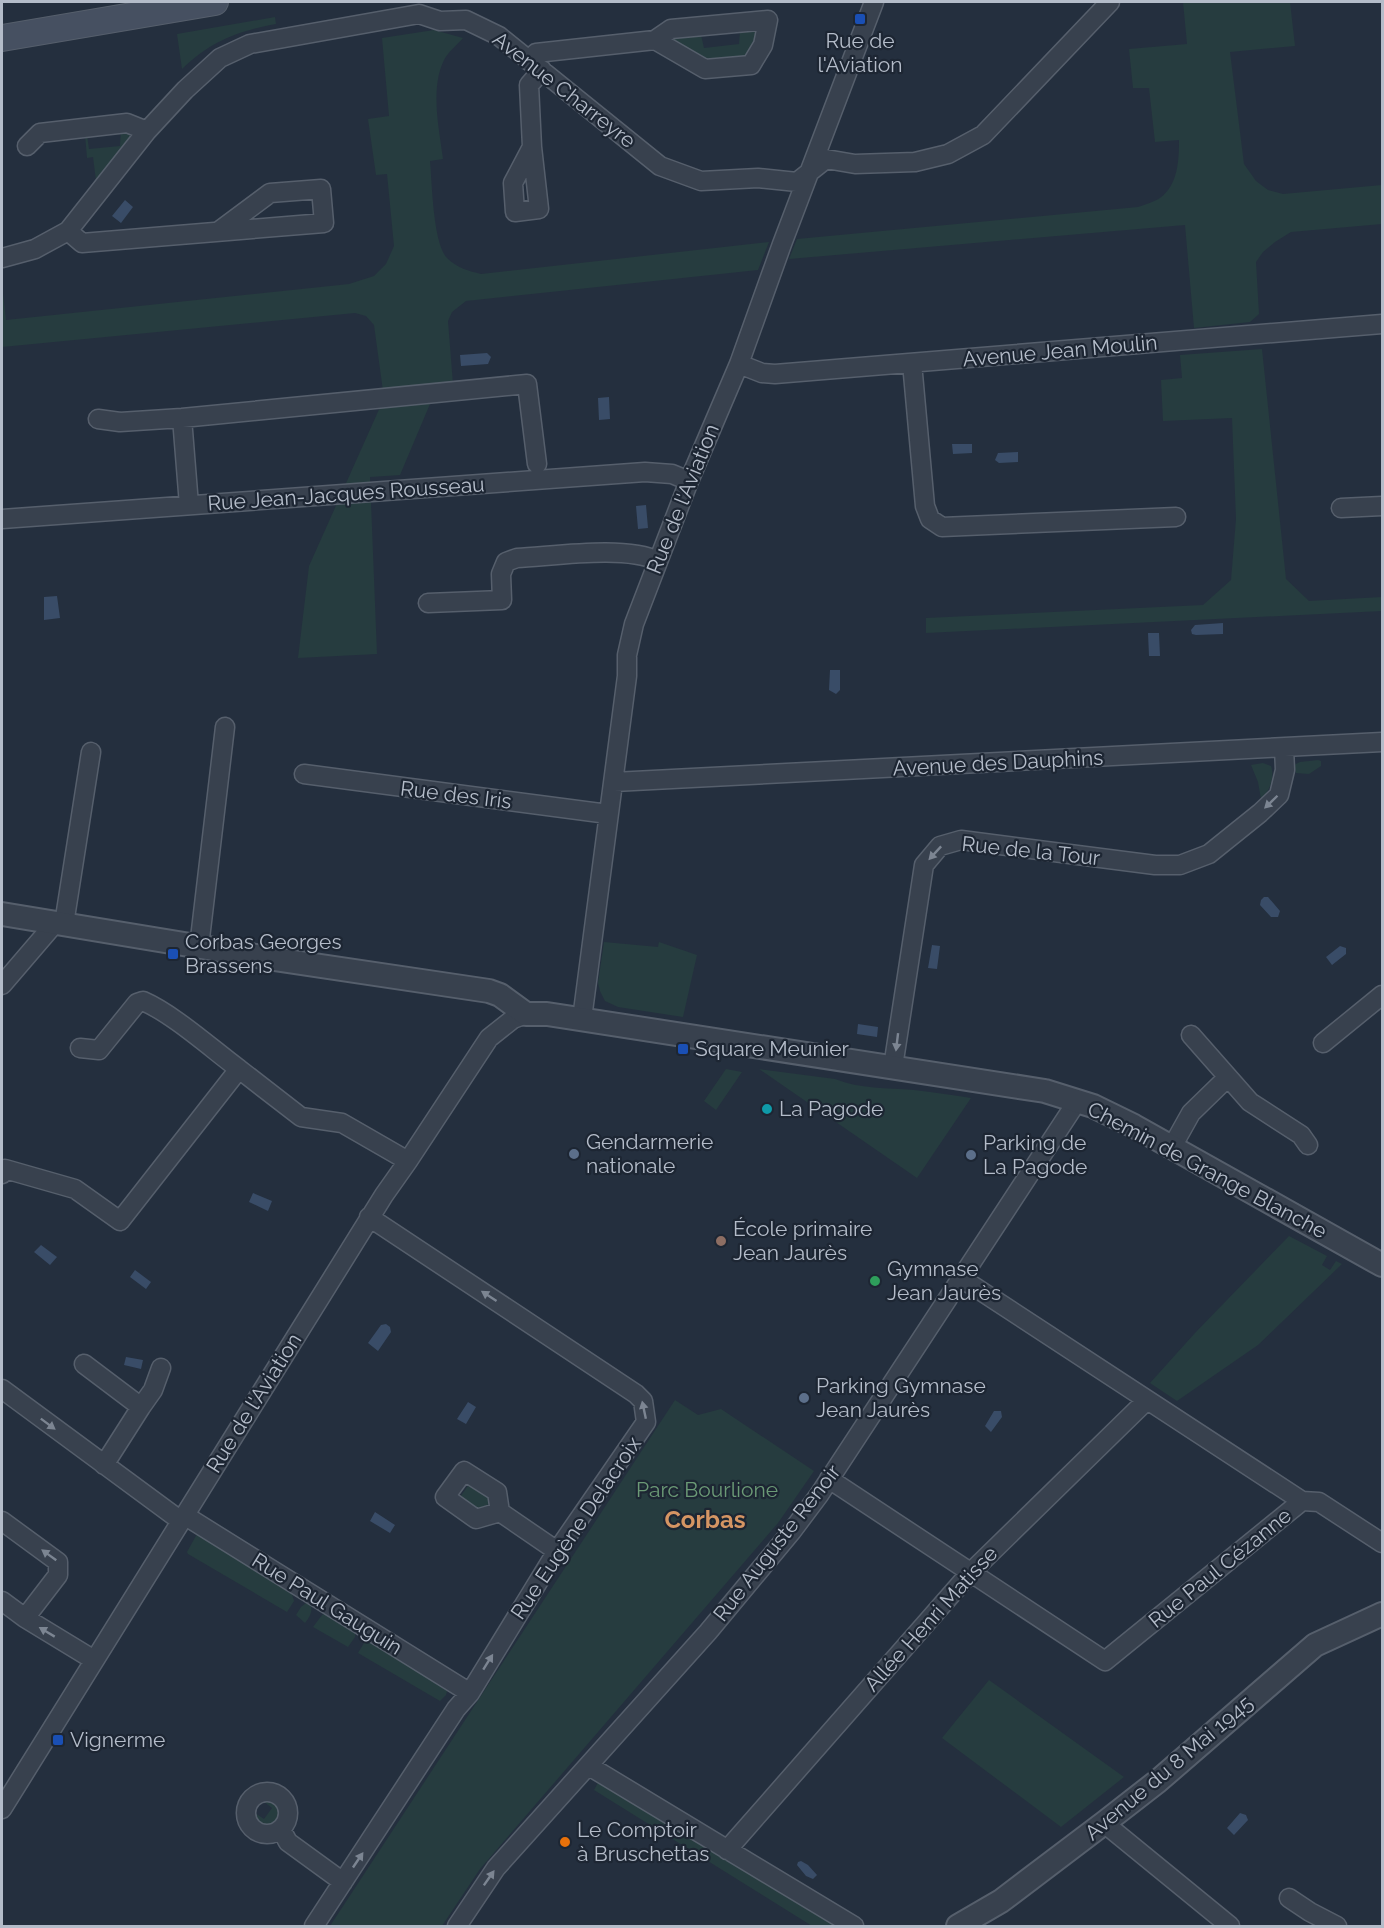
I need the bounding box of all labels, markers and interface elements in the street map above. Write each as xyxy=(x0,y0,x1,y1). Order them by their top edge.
marker: Rue de l'Aviation xyxy=(853,12,867,26)
street label: Avenue Charreyre xyxy=(488,26,641,153)
place label: Rue de l'Aviation xyxy=(817,28,903,77)
street label: Avenue Jean Moulin xyxy=(961,330,1158,371)
street label: Rue de l'Aviation xyxy=(641,420,724,577)
street label: Rue Jean-Jacques Rousseau xyxy=(207,471,485,516)
street label: Avenue des Dauphins xyxy=(892,744,1104,781)
street label: Rue des Iris xyxy=(399,775,513,814)
one-way arrow xyxy=(1264,795,1279,809)
street label: Rue de la Tour xyxy=(961,831,1102,870)
one-way arrow xyxy=(928,846,942,861)
place label: Corbas Georges Brassens xyxy=(185,929,342,978)
marker: Corbas Georges Brassens xyxy=(166,947,180,961)
one-way arrow xyxy=(892,1032,901,1051)
place label: Square Meunier xyxy=(695,1036,850,1061)
marker: Square Meunier xyxy=(676,1042,690,1056)
place label: La Pagode xyxy=(779,1096,883,1121)
street label: Chemin de Grange Blanche xyxy=(1083,1096,1331,1243)
marker: La Pagode xyxy=(760,1102,774,1116)
place label: Gendarmerie nationale xyxy=(586,1129,713,1178)
place label: Parking de La Pagode xyxy=(983,1130,1087,1179)
marker: Gendarmerie nationale xyxy=(567,1147,581,1161)
marker: Parking de La Pagode xyxy=(964,1148,978,1162)
place label: École primaire Jean Jaurès xyxy=(733,1216,872,1265)
marker: École primaire Jean Jaurès xyxy=(714,1234,728,1248)
place label: Gymnase Jean Jaurès xyxy=(887,1256,1001,1305)
marker: Gymnase Jean Jaurès xyxy=(868,1274,882,1288)
one-way arrow xyxy=(481,1291,497,1302)
street label: Rue de l'Aviation xyxy=(201,1328,306,1477)
place label: Parking Gymnase Jean Jaurès xyxy=(816,1373,986,1422)
marker: Parking Gymnase Jean Jaurès xyxy=(797,1391,811,1405)
one-way arrow xyxy=(638,1401,648,1419)
one-way arrow xyxy=(40,1418,56,1430)
street label: Rue Eugène Delacroix xyxy=(505,1431,646,1624)
street label: Rue Auguste Renoir xyxy=(708,1459,846,1626)
park label: Parc Bourlione xyxy=(636,1477,778,1502)
street label: Rue Paul Cézanne xyxy=(1143,1502,1296,1633)
district label: Corbas xyxy=(664,1505,746,1534)
street label: Allée Henri Matisse xyxy=(859,1541,1002,1696)
street label: Rue Paul Gauguin xyxy=(248,1547,407,1660)
one-way arrow xyxy=(41,1549,57,1561)
one-way arrow xyxy=(39,1626,55,1637)
one-way arrow xyxy=(483,1654,494,1670)
street label: Avenue du 8 Mai 1945 xyxy=(1080,1690,1258,1845)
place label: Vignerme xyxy=(70,1727,165,1752)
marker: Vignerme xyxy=(51,1733,65,1747)
place label: Le Comptoir à Bruschettas xyxy=(577,1817,709,1866)
marker: Le Comptoir à Bruschettas xyxy=(558,1835,572,1849)
one-way arrow xyxy=(352,1853,364,1869)
one-way arrow xyxy=(483,1870,494,1886)

